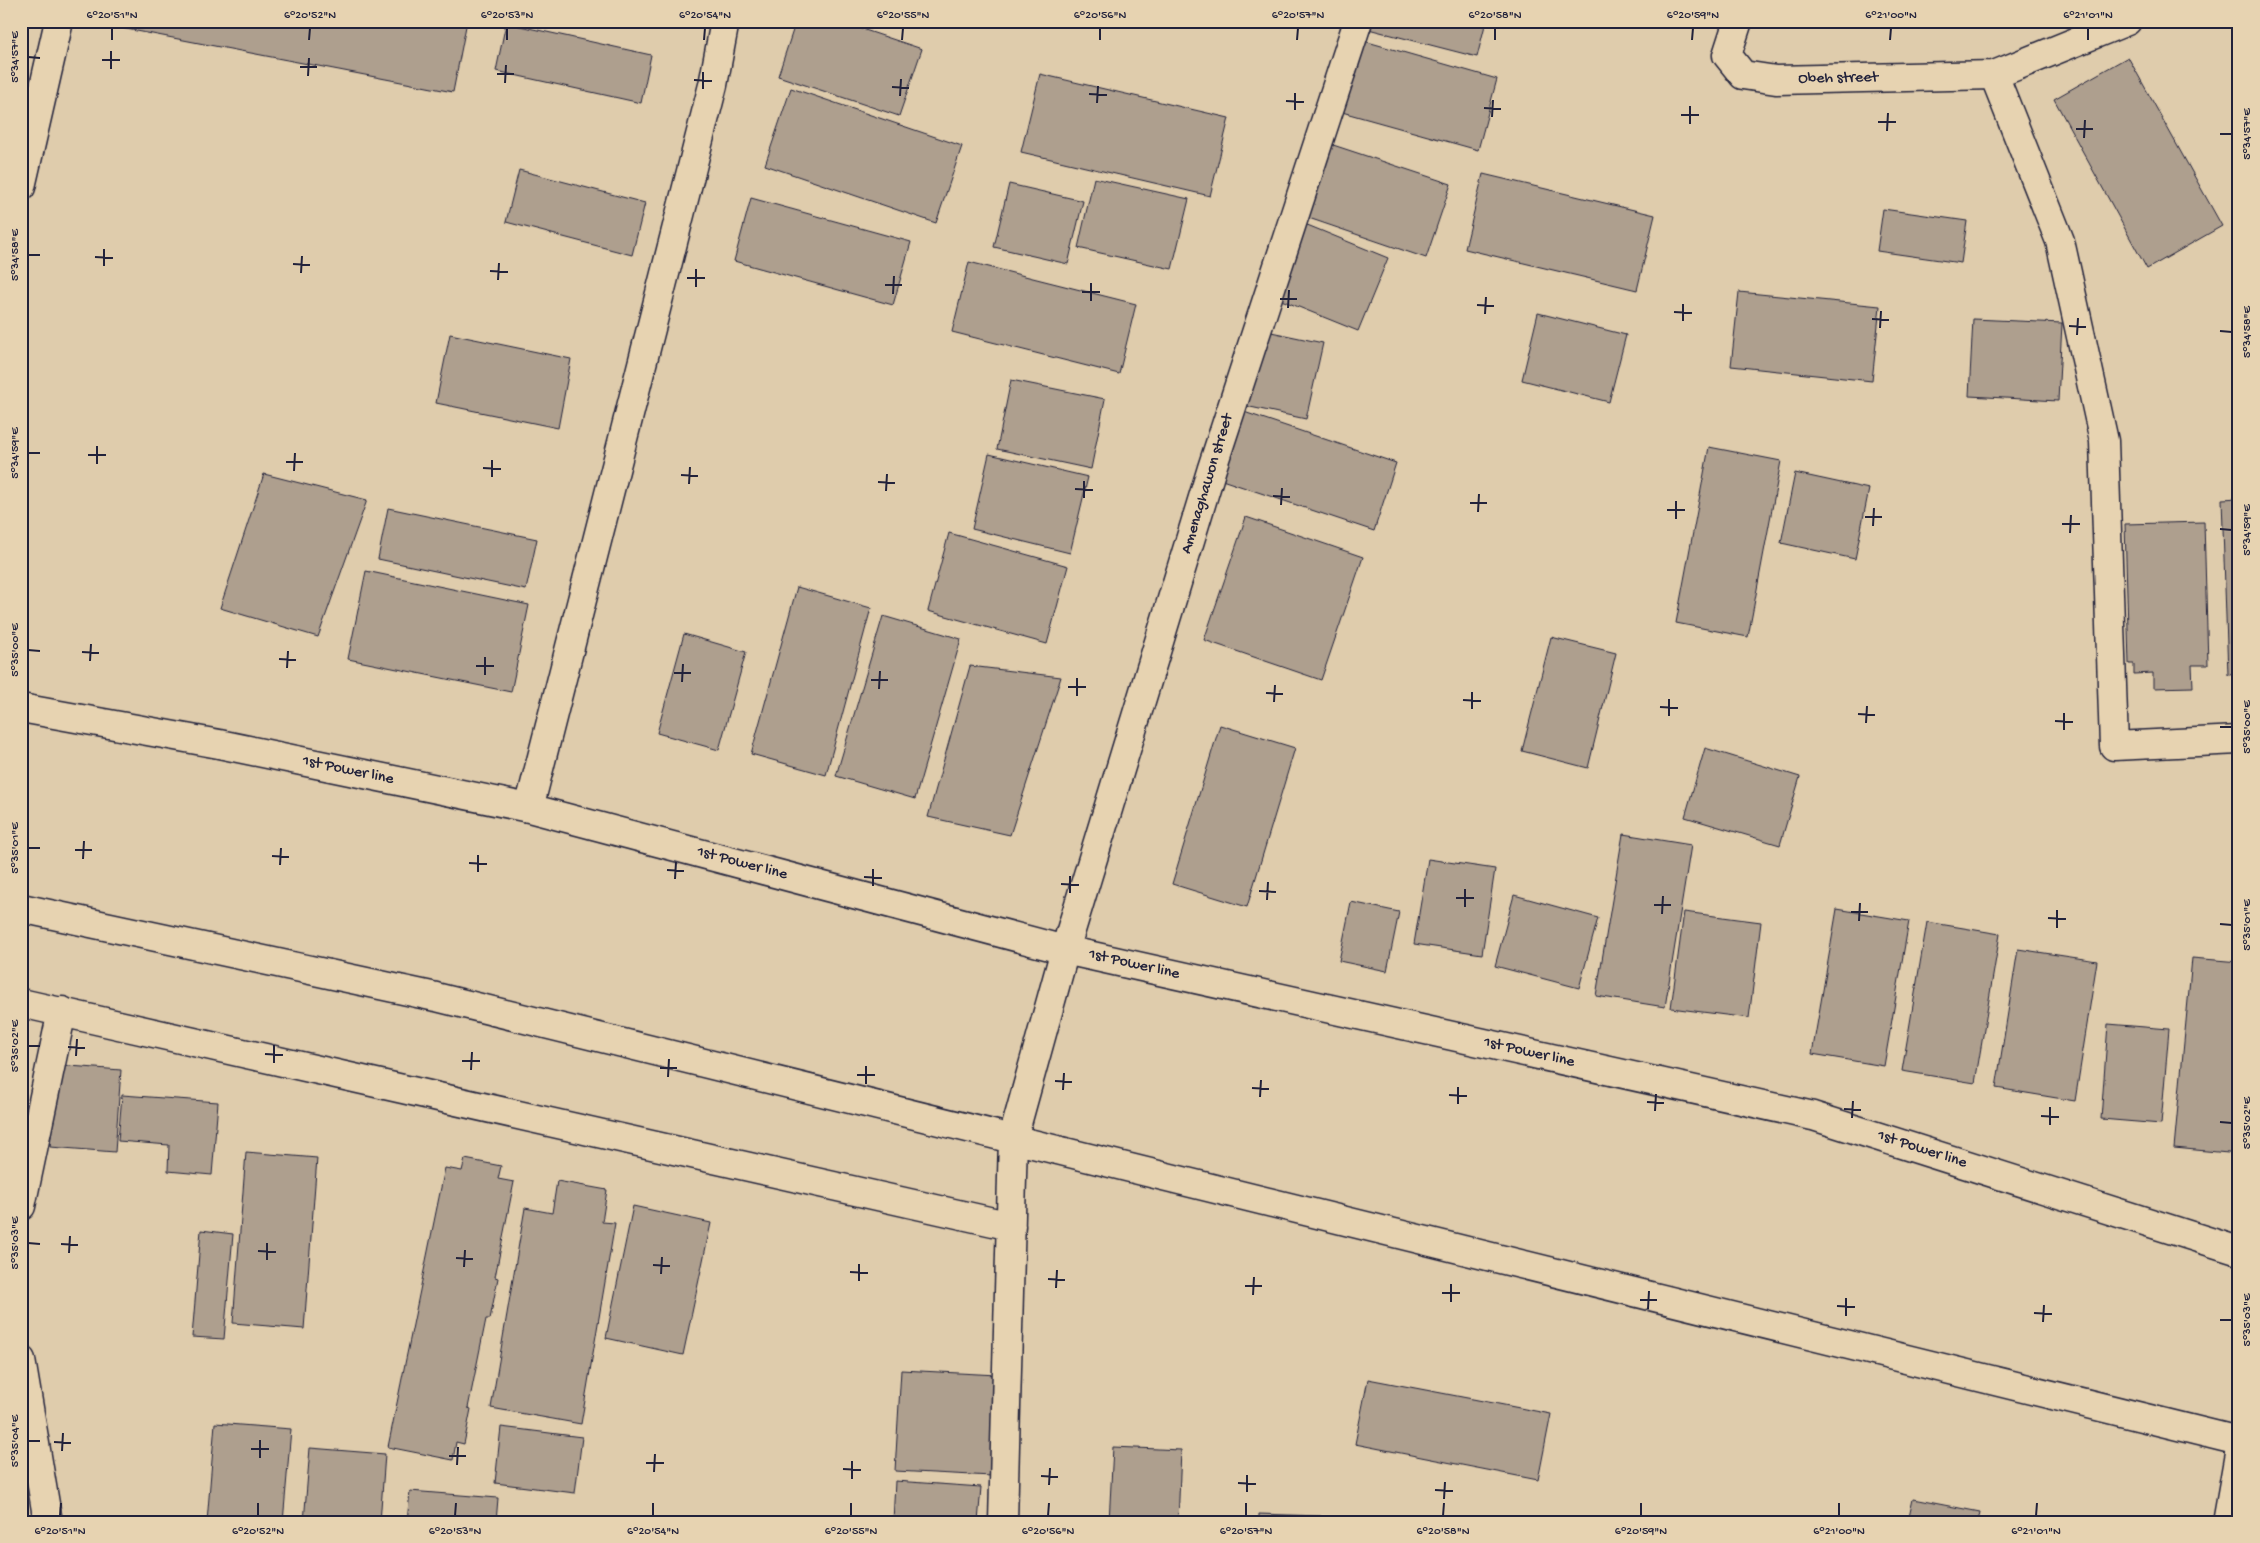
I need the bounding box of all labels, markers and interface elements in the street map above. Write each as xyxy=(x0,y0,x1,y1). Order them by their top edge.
text: 6°20'51"N xyxy=(86,9,138,23)
text: 6°20'52"N xyxy=(284,9,336,23)
text: 6°20'53"N xyxy=(481,9,533,23)
text: 6°20'54"N xyxy=(679,9,731,23)
text: 6°20'55"N xyxy=(877,9,929,23)
text: 6°20'56"N xyxy=(1074,9,1126,23)
text: 6°20'57"N xyxy=(1272,9,1324,23)
text: 6°20'58"N xyxy=(1469,9,1522,23)
text: 6°20'59"N xyxy=(1667,9,1719,23)
text: 6°21'00"N xyxy=(1865,9,1917,23)
text: 6°21'01"N xyxy=(2063,9,2113,23)
text: 5°34'57"E xyxy=(9,31,23,83)
street label: Obeh street xyxy=(1798,69,1880,89)
text: 5°34'57"E xyxy=(2241,108,2255,160)
text: 5°34'58"E xyxy=(9,228,23,281)
text: 5°34'58"E xyxy=(2241,305,2255,358)
street label: Amenaghawon street xyxy=(1178,410,1239,556)
text: 5°34'59"E xyxy=(9,427,23,479)
text: 5°34'59"E xyxy=(2241,504,2255,556)
text: 5°35'00"E xyxy=(9,623,23,677)
text: 5°35'00"E xyxy=(2241,700,2255,754)
street label: 1st Power line xyxy=(300,752,396,790)
text: 5°35'01"E xyxy=(9,822,23,874)
street label: 1st Power line xyxy=(694,843,790,885)
text: 5°35'01"E xyxy=(2241,899,2255,951)
street label: 1st Power line xyxy=(1086,945,1182,985)
text: 5°35'02"E xyxy=(9,1019,23,1072)
street label: 1st Power line xyxy=(1481,1033,1577,1073)
text: 5°35'02"E xyxy=(2241,1096,2255,1149)
street label: 1st Power line xyxy=(1874,1126,1970,1174)
text: 5°35'03"E xyxy=(9,1216,23,1269)
text: 5°35'03"E xyxy=(2241,1293,2255,1346)
text: 5°35'04"E xyxy=(9,1414,23,1467)
text: 6°20'51"N xyxy=(34,1525,86,1539)
text: 6°20'52"N xyxy=(232,1525,284,1539)
text: 6°20'53"N xyxy=(429,1525,481,1539)
text: 6°20'54"N xyxy=(627,1525,679,1539)
text: 6°20'55"N xyxy=(825,1525,877,1539)
text: 6°20'56"N xyxy=(1022,1525,1074,1539)
text: 6°20'57"N xyxy=(1220,1525,1272,1539)
text: 6°20'58"N xyxy=(1417,1525,1470,1539)
text: 6°20'59"N xyxy=(1615,1525,1667,1539)
text: 6°21'00"N xyxy=(1813,1525,1865,1539)
text: 6°21'01"N xyxy=(2011,1525,2061,1539)

